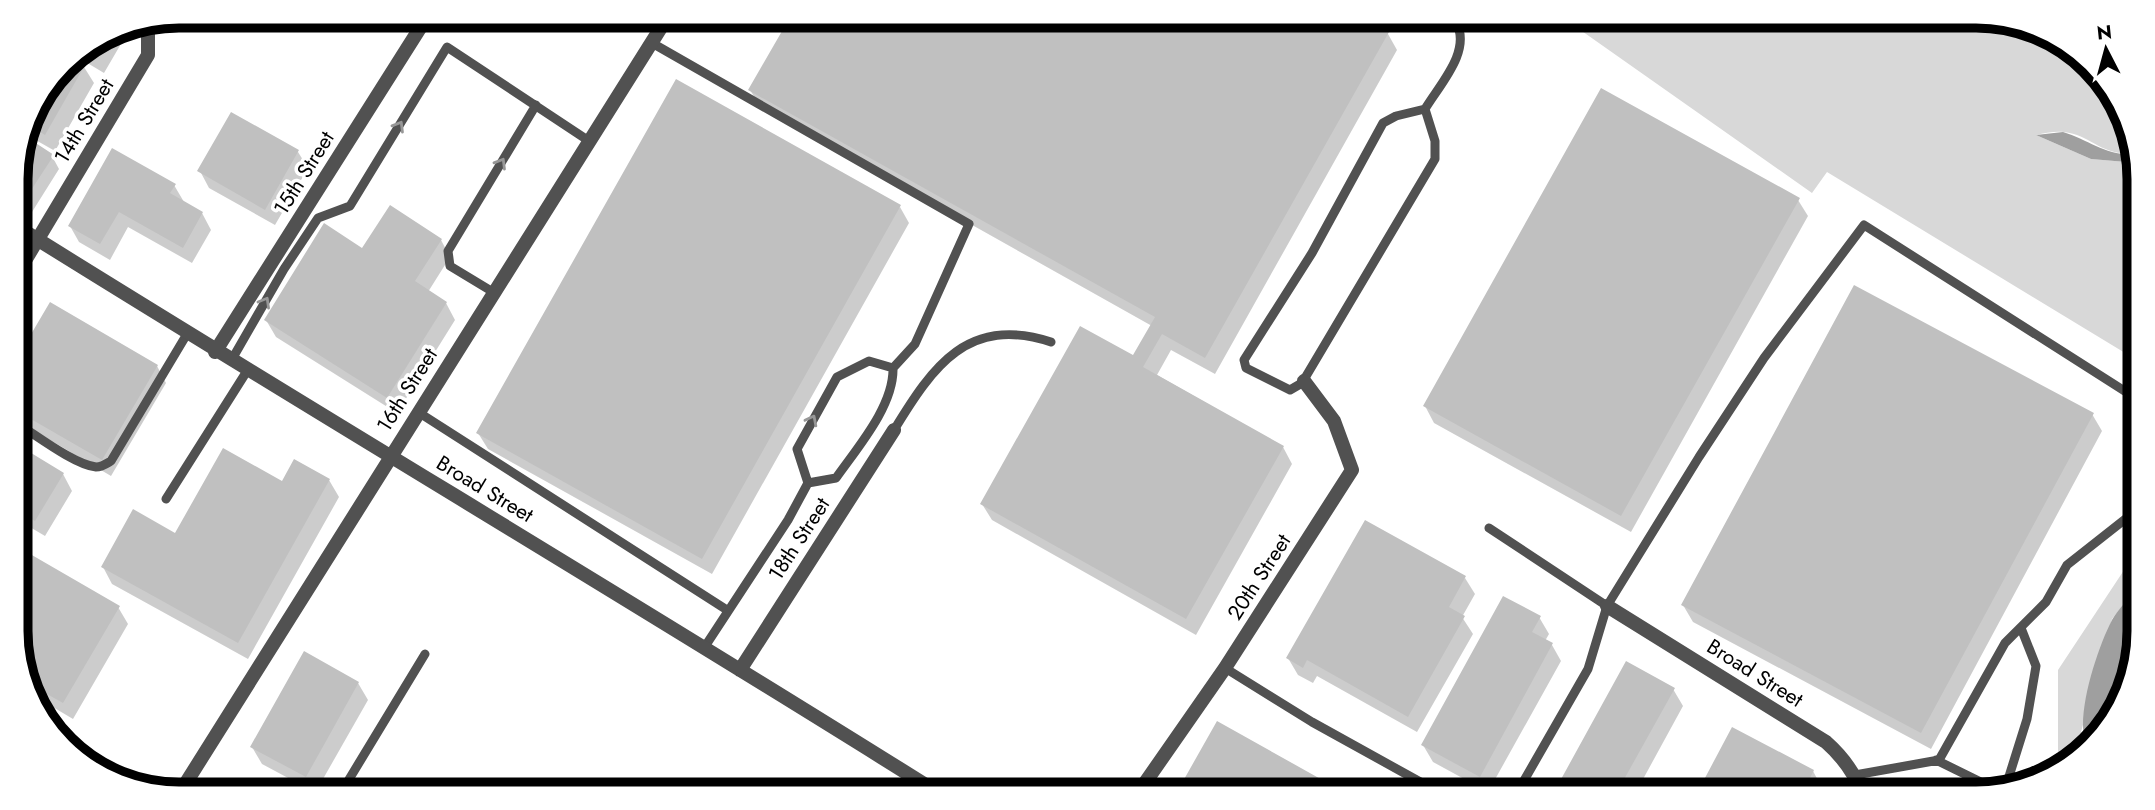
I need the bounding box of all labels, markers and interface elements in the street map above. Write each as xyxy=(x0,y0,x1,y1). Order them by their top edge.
north arrow xyxy=(2071,14,2141,84)
text: N xyxy=(2095,18,2113,47)
street label: 14th Street xyxy=(47,73,121,169)
one-way arrow xyxy=(391,121,404,134)
street label: 15th Street xyxy=(266,125,342,221)
one-way arrow xyxy=(493,157,506,170)
one-way arrow xyxy=(257,297,270,309)
street label: 16th Street xyxy=(369,342,445,438)
one-way arrow xyxy=(804,415,817,427)
street label: Broad Street xyxy=(431,448,539,530)
street label: 18th Street xyxy=(761,492,837,586)
street label: 20th Street xyxy=(1220,528,1298,626)
street label: Broad Street xyxy=(1701,632,1809,714)

